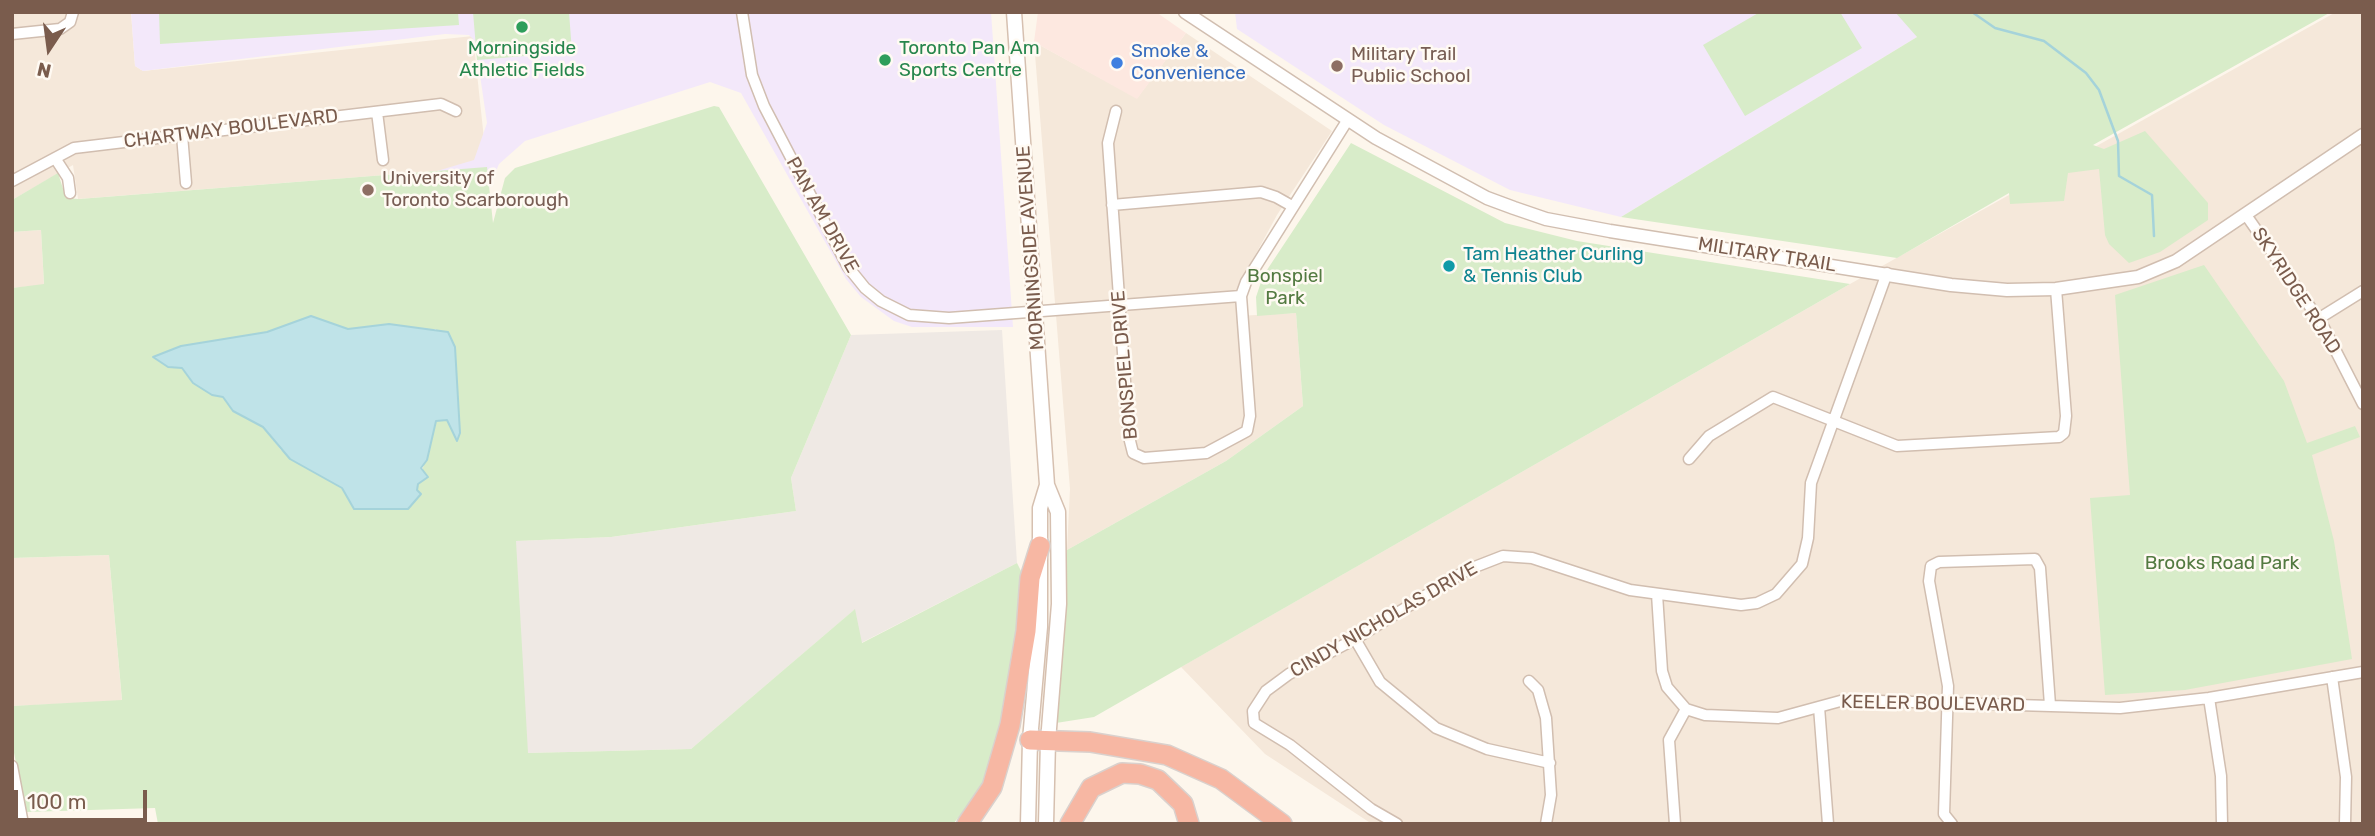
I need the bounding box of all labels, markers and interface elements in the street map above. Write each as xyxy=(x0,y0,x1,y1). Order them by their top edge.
north arrow xyxy=(14,14,84,84)
marker: Morningside Athletic Fields xyxy=(514,19,530,35)
place label: Morningside Athletic Fields xyxy=(459,38,585,82)
place label: Toronto Pan Am Sports Centre xyxy=(899,38,1040,82)
place label: Smoke & Convenience xyxy=(1131,41,1246,85)
place label: Military Trail Public School xyxy=(1351,44,1471,88)
marker: Toronto Pan Am Sports Centre xyxy=(877,52,893,68)
marker: Smoke & Convenience xyxy=(1109,55,1125,71)
text: N xyxy=(35,57,53,83)
marker: Military Trail Public School xyxy=(1329,58,1345,74)
street label: CHARTWAY BOULEVARD xyxy=(122,105,340,153)
street label: MORNINGSIDE AVENUE xyxy=(1012,145,1050,351)
street label: PAN AM DRIVE xyxy=(781,153,863,277)
place label: University of Toronto Scarborough xyxy=(382,168,569,212)
marker: University of Toronto Scarborough xyxy=(360,182,376,198)
street label: SKYRIDGE ROAD xyxy=(2247,223,2345,359)
street label: MILITARY TRAIL xyxy=(1696,233,1838,277)
place label: Tam Heather Curling & Tennis Club xyxy=(1463,244,1644,288)
marker: Tam Heather Curling & Tennis Club xyxy=(1441,258,1457,274)
park label: Bonspiel Park xyxy=(1247,266,1323,310)
street label: BONSPIEL DRIVE xyxy=(1107,290,1143,440)
park label: Brooks Road Park xyxy=(2145,553,2299,575)
street label: CINDY NICHOLAS DRIVE xyxy=(1286,557,1482,683)
street label: KEELER BOULEVARD xyxy=(1841,691,2025,717)
scale bar xyxy=(18,776,150,820)
text: 100 m xyxy=(27,789,86,814)

